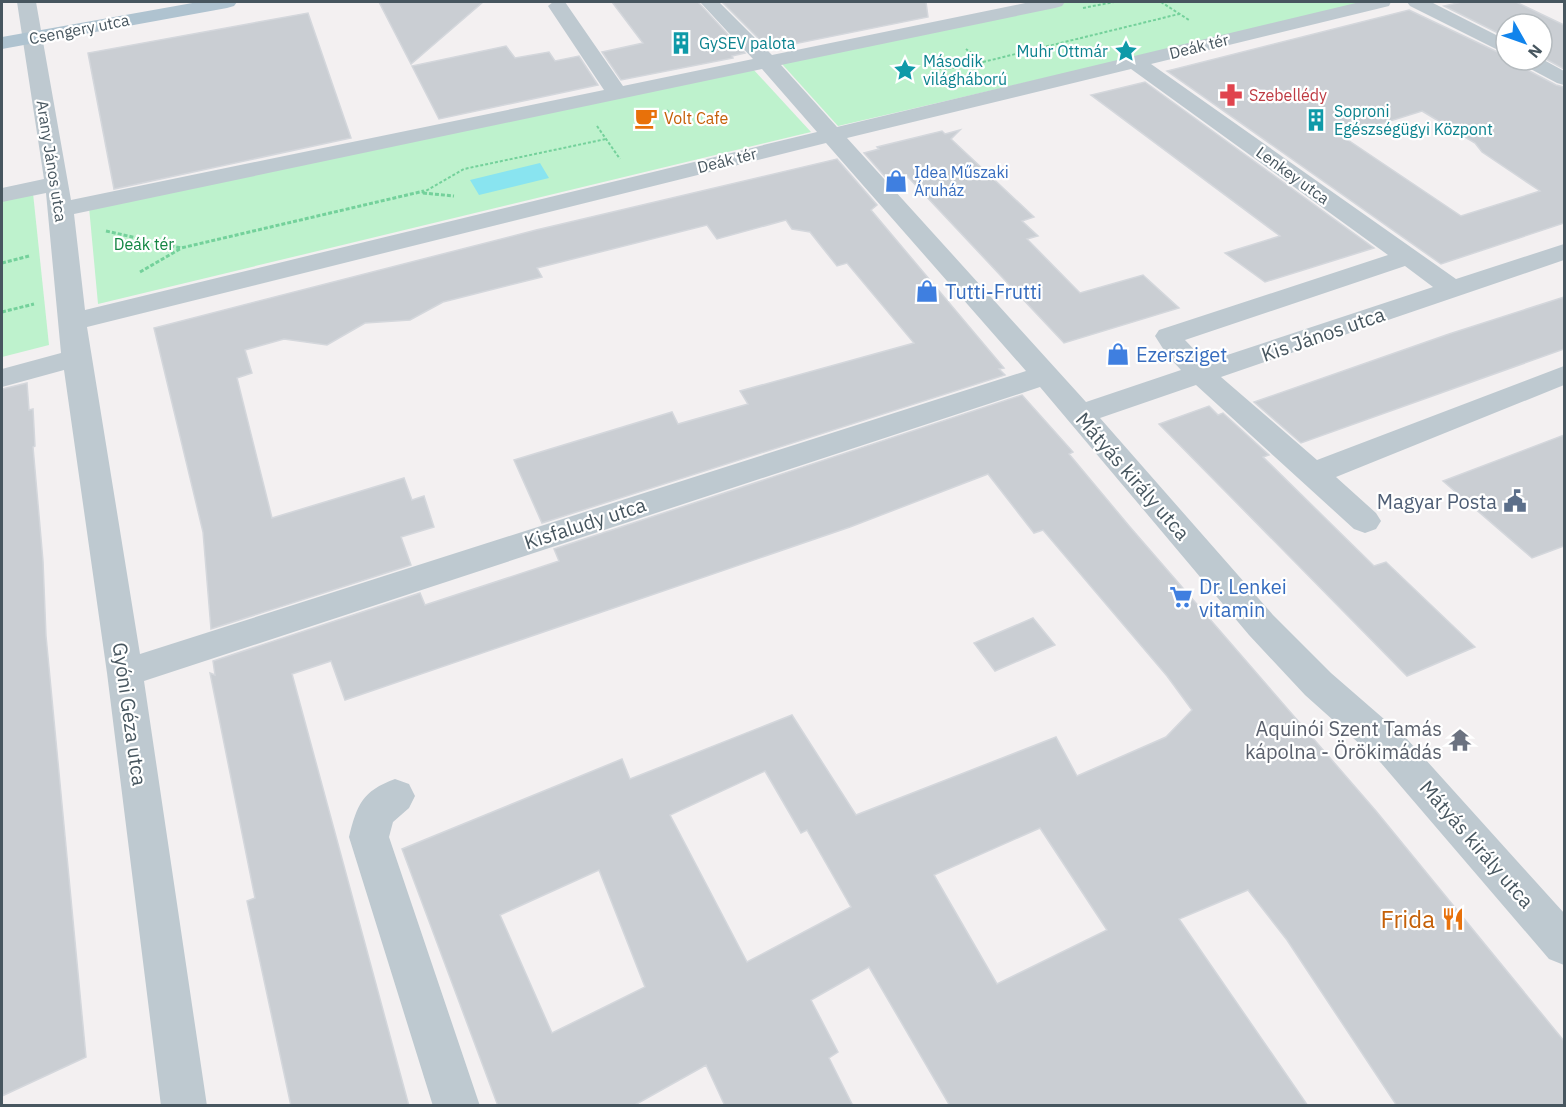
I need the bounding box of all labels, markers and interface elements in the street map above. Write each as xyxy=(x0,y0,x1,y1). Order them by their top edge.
street label: Csengery utca xyxy=(27,9,131,49)
north arrow xyxy=(1494,12,1554,72)
street label: Deák tér xyxy=(1167,29,1231,63)
building icon: GySEV palota xyxy=(668,30,694,56)
place label: GySEV palota xyxy=(699,33,796,53)
place icon: Muhr Ottmár xyxy=(1113,38,1139,64)
place label: Muhr Ottmár xyxy=(1016,41,1108,61)
text: N xyxy=(1524,41,1547,63)
place label: Második világháború xyxy=(923,51,1007,89)
place icon: Második világháború xyxy=(892,57,918,83)
pharmacy icon: Szebellédy xyxy=(1218,82,1244,108)
place label: Szebellédy xyxy=(1249,85,1327,105)
street label: Arany János utca xyxy=(33,99,72,224)
place label: Soproni Egészségügyi Központ xyxy=(1334,101,1493,139)
cafe icon: Volt Cafe xyxy=(633,105,659,131)
building icon: Soproni Egészségügyi Központ xyxy=(1303,107,1329,133)
place label: Volt Cafe xyxy=(664,108,728,128)
street label: Lenkey utca xyxy=(1252,142,1334,209)
street label: Deák tér xyxy=(695,143,759,177)
place label: Idea Műszaki Áruház xyxy=(914,162,1009,200)
shop icon: Idea Műszaki Áruház xyxy=(883,168,909,194)
park label: Deák tér xyxy=(114,234,174,254)
shop icon: Tutti-Frutti xyxy=(914,278,940,304)
place label: Tutti-Frutti xyxy=(945,278,1042,305)
street label: Kis János utca xyxy=(1258,300,1389,368)
shop icon: Ezersziget xyxy=(1105,341,1131,367)
place label: Ezersziget xyxy=(1136,341,1227,368)
street label: Mátyás király utca xyxy=(1070,406,1196,546)
place label: Magyar Posta xyxy=(1377,488,1497,515)
public building icon: Magyar Posta xyxy=(1502,488,1528,514)
street label: Kisfaludy utca xyxy=(521,490,650,555)
place label: Dr. Lenkei vitamin xyxy=(1199,573,1287,623)
supermarket icon: Dr. Lenkei vitamin xyxy=(1168,584,1194,610)
street label: Gyóni Géza utca xyxy=(107,641,153,788)
place label: Aquinói Szent Tamás kápolna - Örökimádás xyxy=(1245,715,1442,765)
temple icon: Aquinói Szent Tamás kápolna - Örökimádás xyxy=(1447,727,1473,753)
street label: Mátyás király utca xyxy=(1414,774,1540,914)
place label: Frida xyxy=(1381,903,1435,935)
restaurant icon: Frida xyxy=(1440,906,1466,932)

